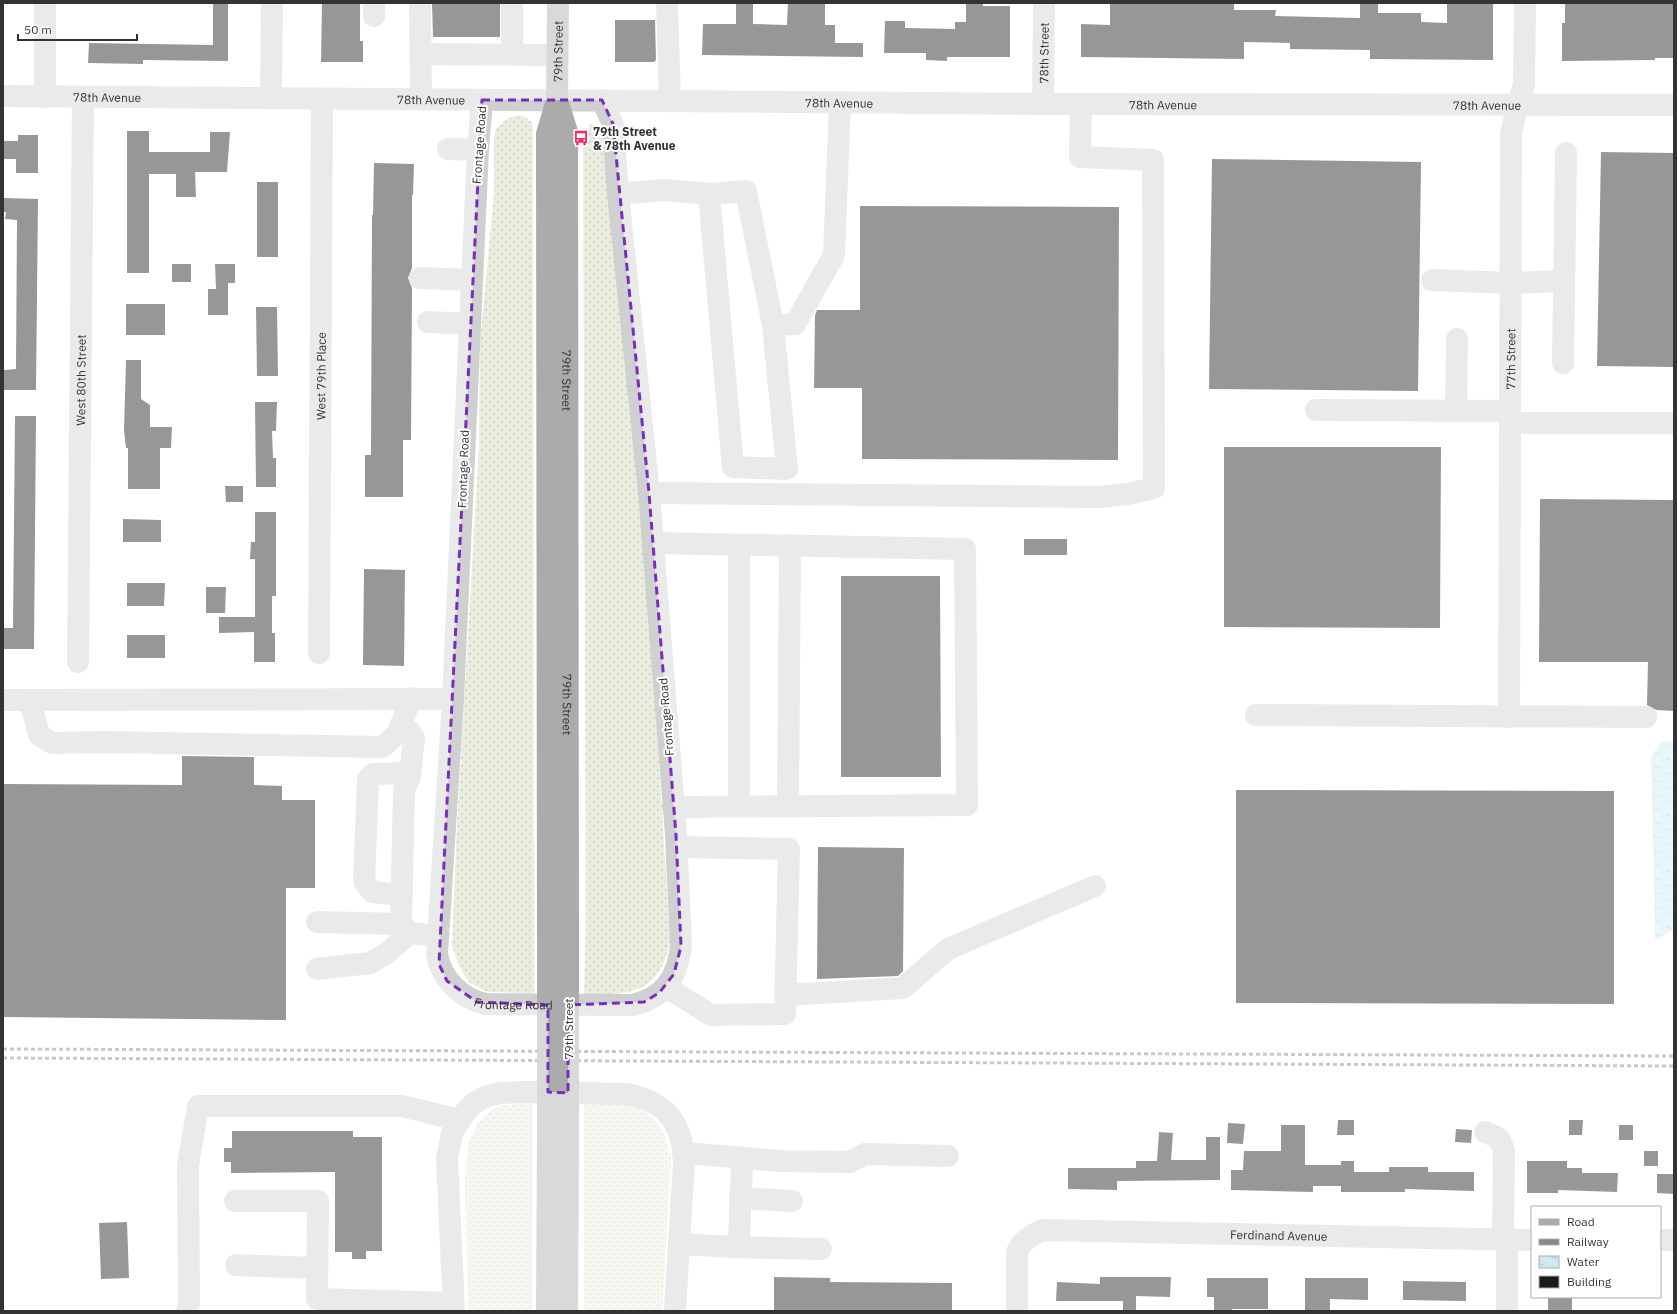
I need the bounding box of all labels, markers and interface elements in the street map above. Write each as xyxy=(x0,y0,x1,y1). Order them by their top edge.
scale bar xyxy=(18,16,137,42)
street label: 79th Street xyxy=(550,21,565,82)
text: 50 m xyxy=(24,22,52,37)
street label: 78th Street xyxy=(1036,22,1051,84)
street label: 78th Avenue xyxy=(73,89,142,105)
street label: 78th Avenue xyxy=(397,92,466,107)
street label: 78th Avenue xyxy=(805,95,874,110)
street label: 78th Avenue xyxy=(1129,97,1198,112)
street label: 78th Avenue xyxy=(1453,97,1522,112)
street label: Frontage Road xyxy=(469,105,489,185)
place label: 79th Street & 78th Avenue xyxy=(593,124,676,153)
bus stop icon: 79th Street & 78th Avenue xyxy=(572,129,590,147)
street label: 77th Street xyxy=(1503,328,1518,390)
street label: West 79th Place xyxy=(313,332,328,420)
street label: West 80th Street xyxy=(73,334,88,426)
street label: 79th Street xyxy=(560,350,575,411)
street label: Frontage Road xyxy=(454,430,472,508)
street label: 79th Street xyxy=(560,674,575,735)
street label: Frontage Road xyxy=(655,677,677,757)
street label: Frontage Road xyxy=(472,994,553,1012)
street label: 79th Street xyxy=(561,998,576,1060)
legend xyxy=(1531,1206,1661,1298)
text: Road xyxy=(1567,1214,1595,1229)
street label: Ferdinand Avenue xyxy=(1230,1226,1328,1243)
text: Railway xyxy=(1567,1234,1609,1249)
text: Water xyxy=(1567,1254,1600,1269)
text: Building xyxy=(1567,1274,1612,1289)

